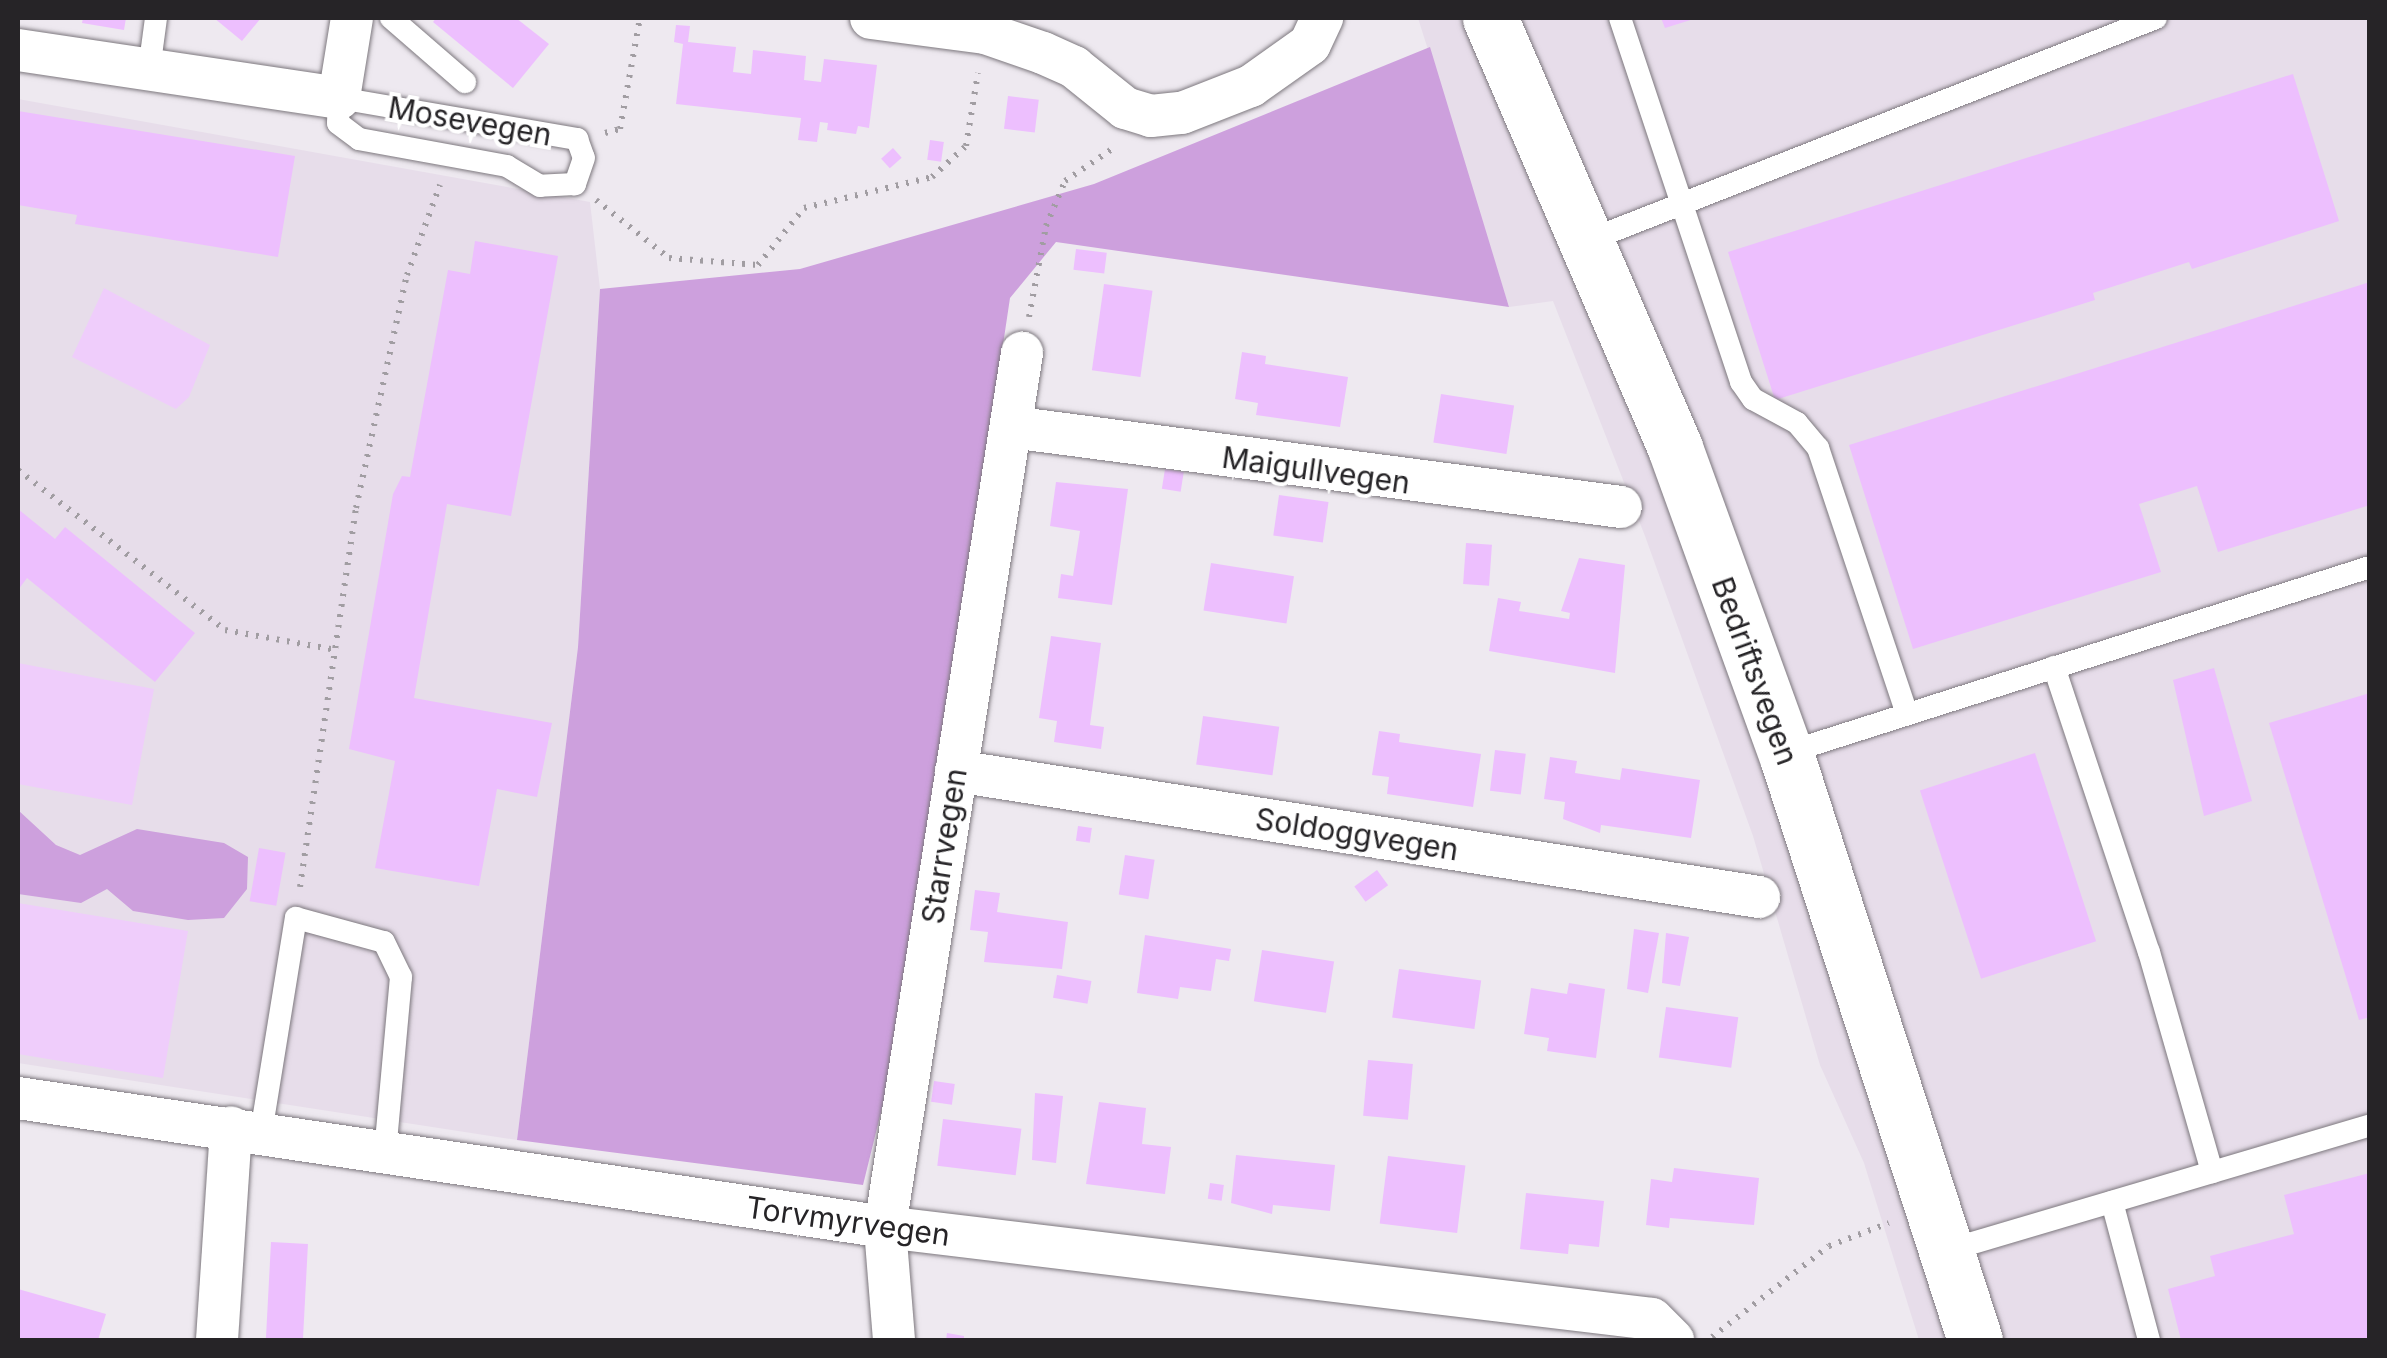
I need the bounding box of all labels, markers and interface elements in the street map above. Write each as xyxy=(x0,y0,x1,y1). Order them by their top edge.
street label: Mosevegen xyxy=(386,89,554,153)
street label: Maigullvegen xyxy=(1220,439,1412,501)
street label: Bedriftsvegen xyxy=(1704,572,1806,770)
street label: Starrvegen xyxy=(914,766,974,926)
street label: Soldoggvegen xyxy=(1253,800,1461,868)
street label: Torvmyrvegen xyxy=(744,1189,952,1253)

